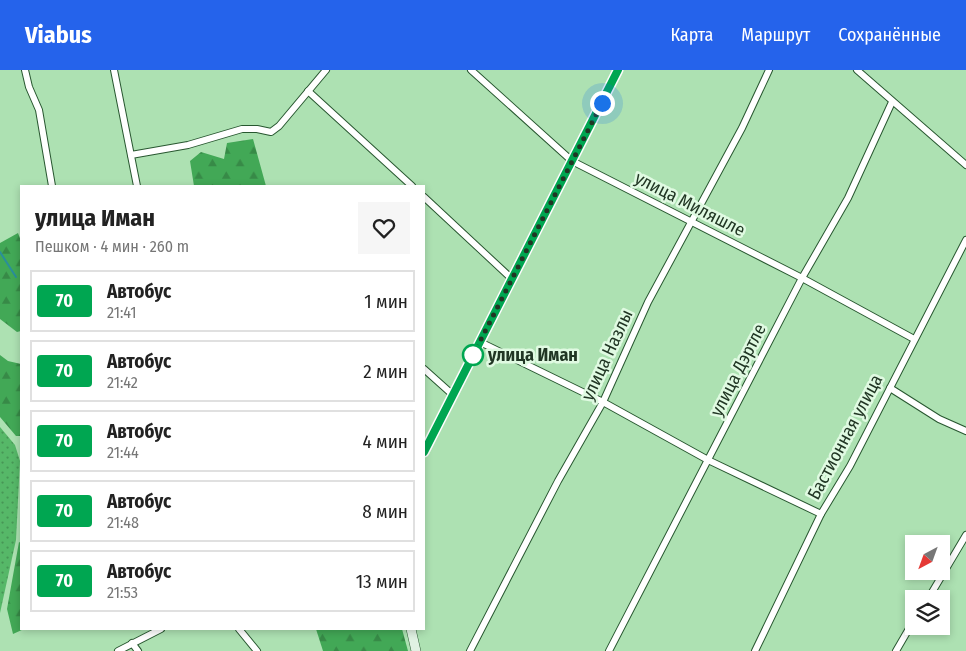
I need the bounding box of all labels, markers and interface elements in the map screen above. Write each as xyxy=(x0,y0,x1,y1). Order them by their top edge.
text: Viabus xyxy=(25,21,92,49)
text: Карта xyxy=(670,24,713,46)
text: Маршрут xyxy=(741,24,810,46)
text: Сохранённые xyxy=(838,24,941,46)
your location xyxy=(590,91,615,116)
street label: улица Миляшле xyxy=(631,167,749,241)
button: heart xyxy=(358,202,410,254)
text: улица Иман xyxy=(35,204,155,232)
text: Пешком · 4 мин · 260 m xyxy=(35,237,189,256)
text: Автобус xyxy=(107,280,171,303)
text: 70 xyxy=(56,290,73,312)
text: 1 мин xyxy=(364,290,408,313)
text: 21:41 xyxy=(107,303,136,322)
street label: улица Назлы xyxy=(576,306,638,404)
street label: улица Дэртле xyxy=(705,320,771,420)
marker: улица Иман xyxy=(462,344,484,366)
place label: улица Иман xyxy=(487,344,578,366)
text: Автобус xyxy=(107,350,171,373)
text: 70 xyxy=(56,360,73,382)
text: 2 мин xyxy=(363,360,408,383)
street label: Бастионная улица xyxy=(803,370,887,503)
text: 21:42 xyxy=(107,373,138,392)
text: Автобус xyxy=(107,420,171,443)
text: 70 xyxy=(56,430,73,452)
text: 4 мин xyxy=(362,430,408,453)
text: 21:44 xyxy=(107,443,139,462)
text: Автобус xyxy=(107,490,171,513)
text: 70 xyxy=(56,500,73,522)
text: 8 мин xyxy=(362,500,408,523)
text: 21:48 xyxy=(107,513,139,532)
north arrow xyxy=(905,535,950,580)
map controls xyxy=(905,535,950,635)
text: Автобус xyxy=(107,560,171,583)
text: 70 xyxy=(56,570,73,592)
text: 13 мин xyxy=(356,570,408,593)
text: 21:53 xyxy=(107,583,138,602)
button: layers xyxy=(905,590,950,635)

